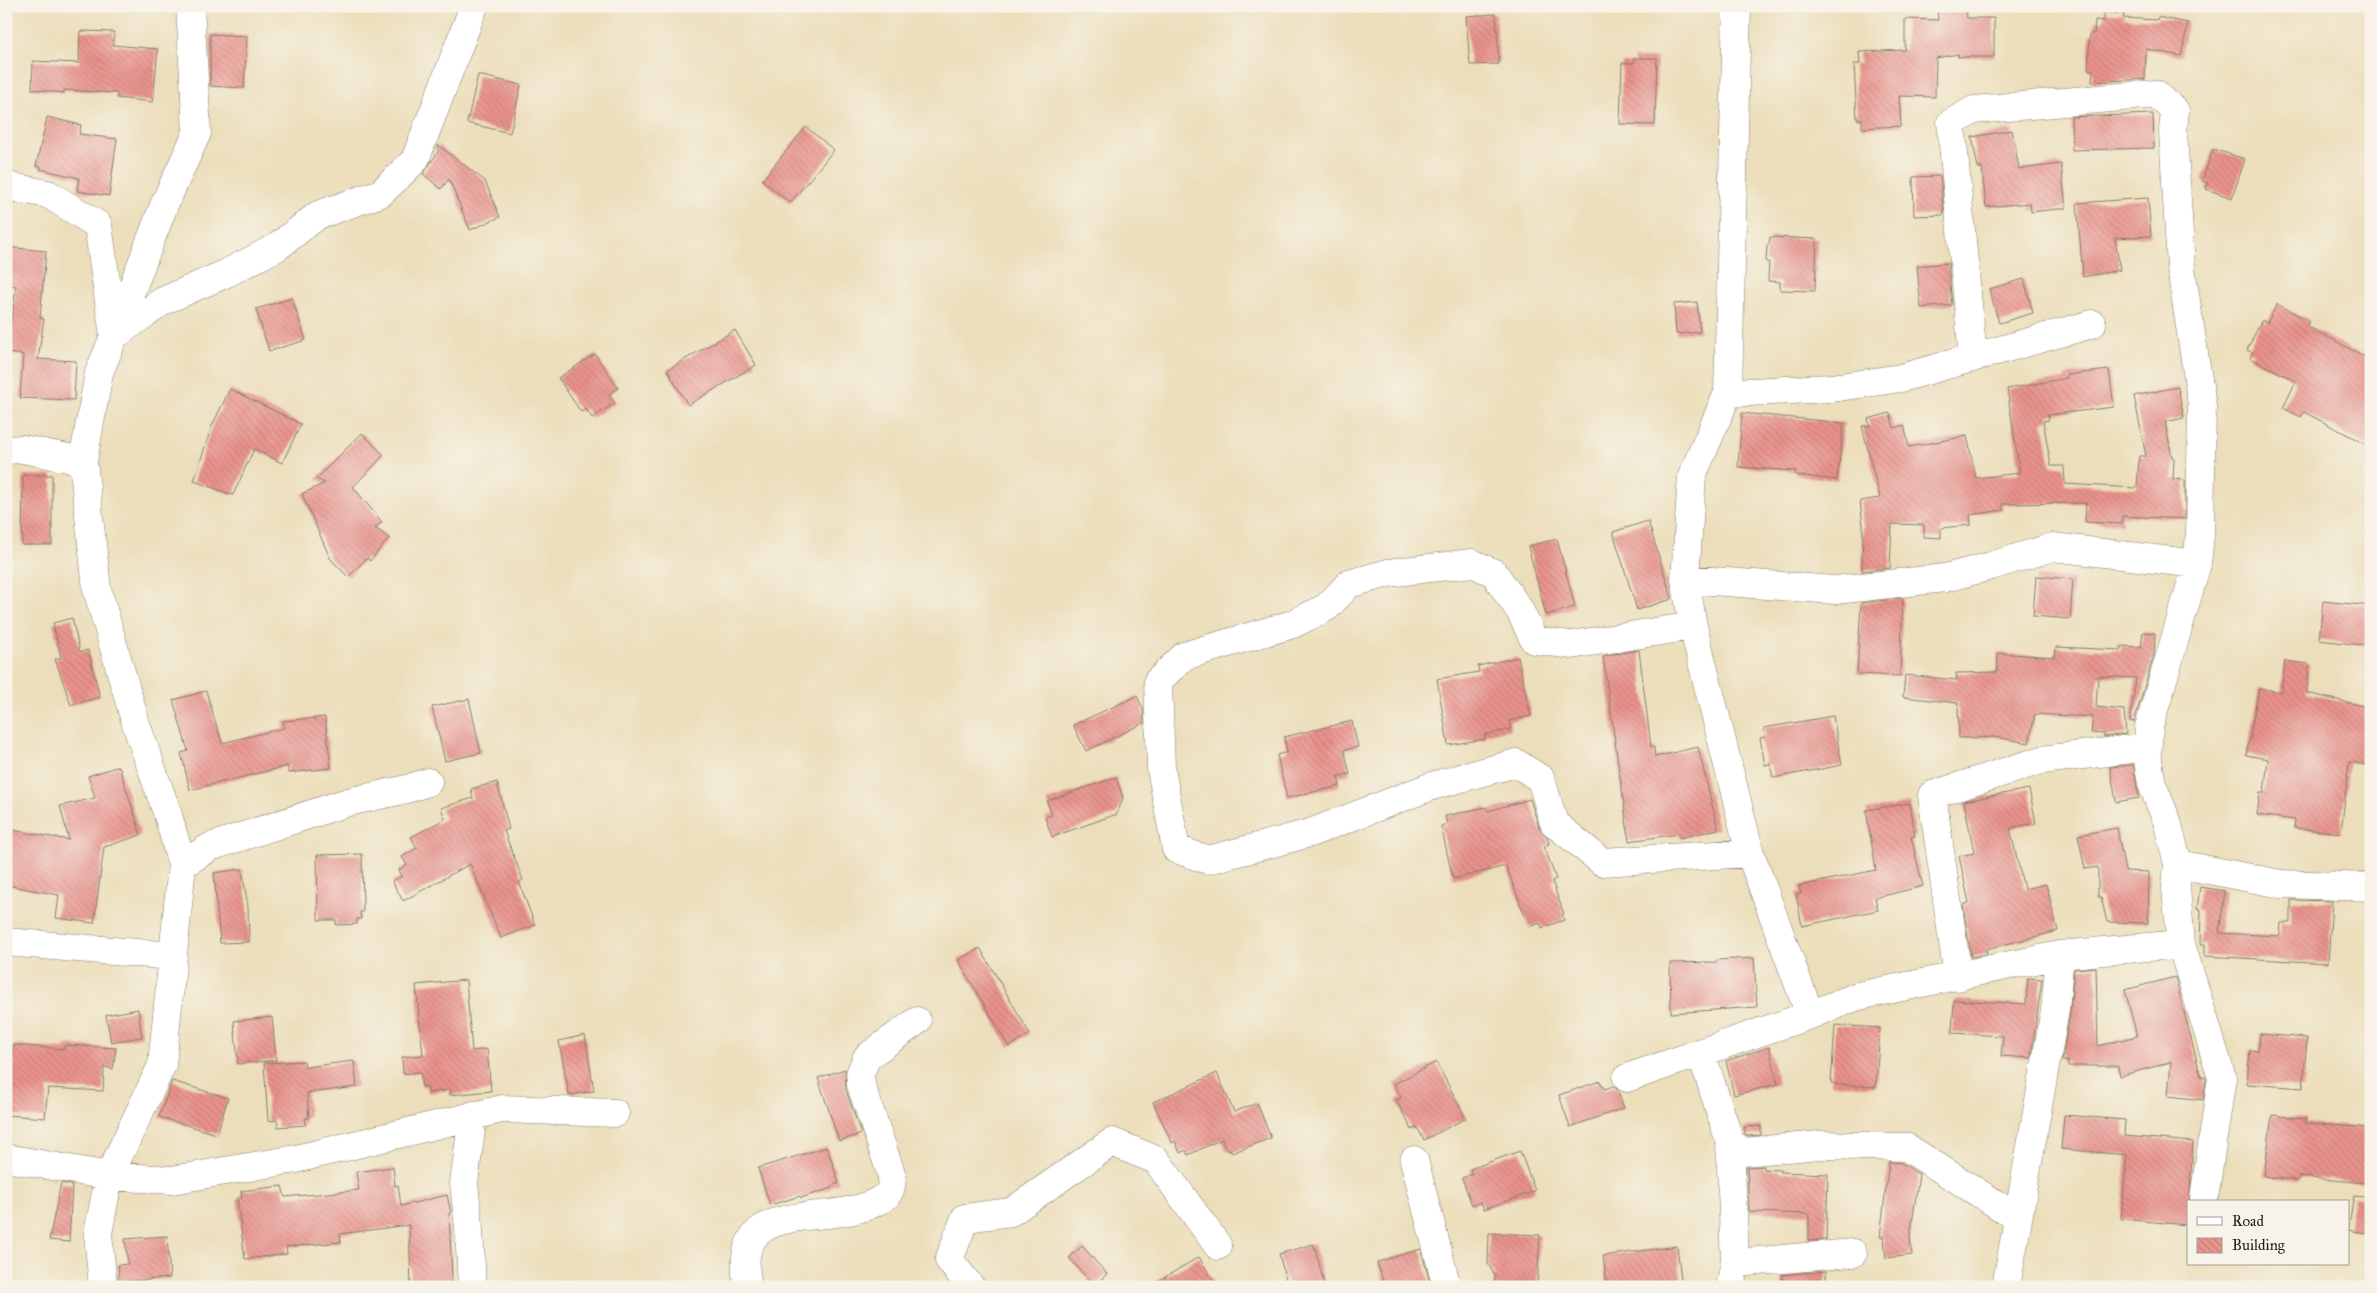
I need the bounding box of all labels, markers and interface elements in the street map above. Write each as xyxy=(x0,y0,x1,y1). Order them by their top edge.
legend xyxy=(2187,1200,2350,1266)
text: Road xyxy=(2232,1212,2264,1230)
text: Building xyxy=(2232,1236,2286,1254)

